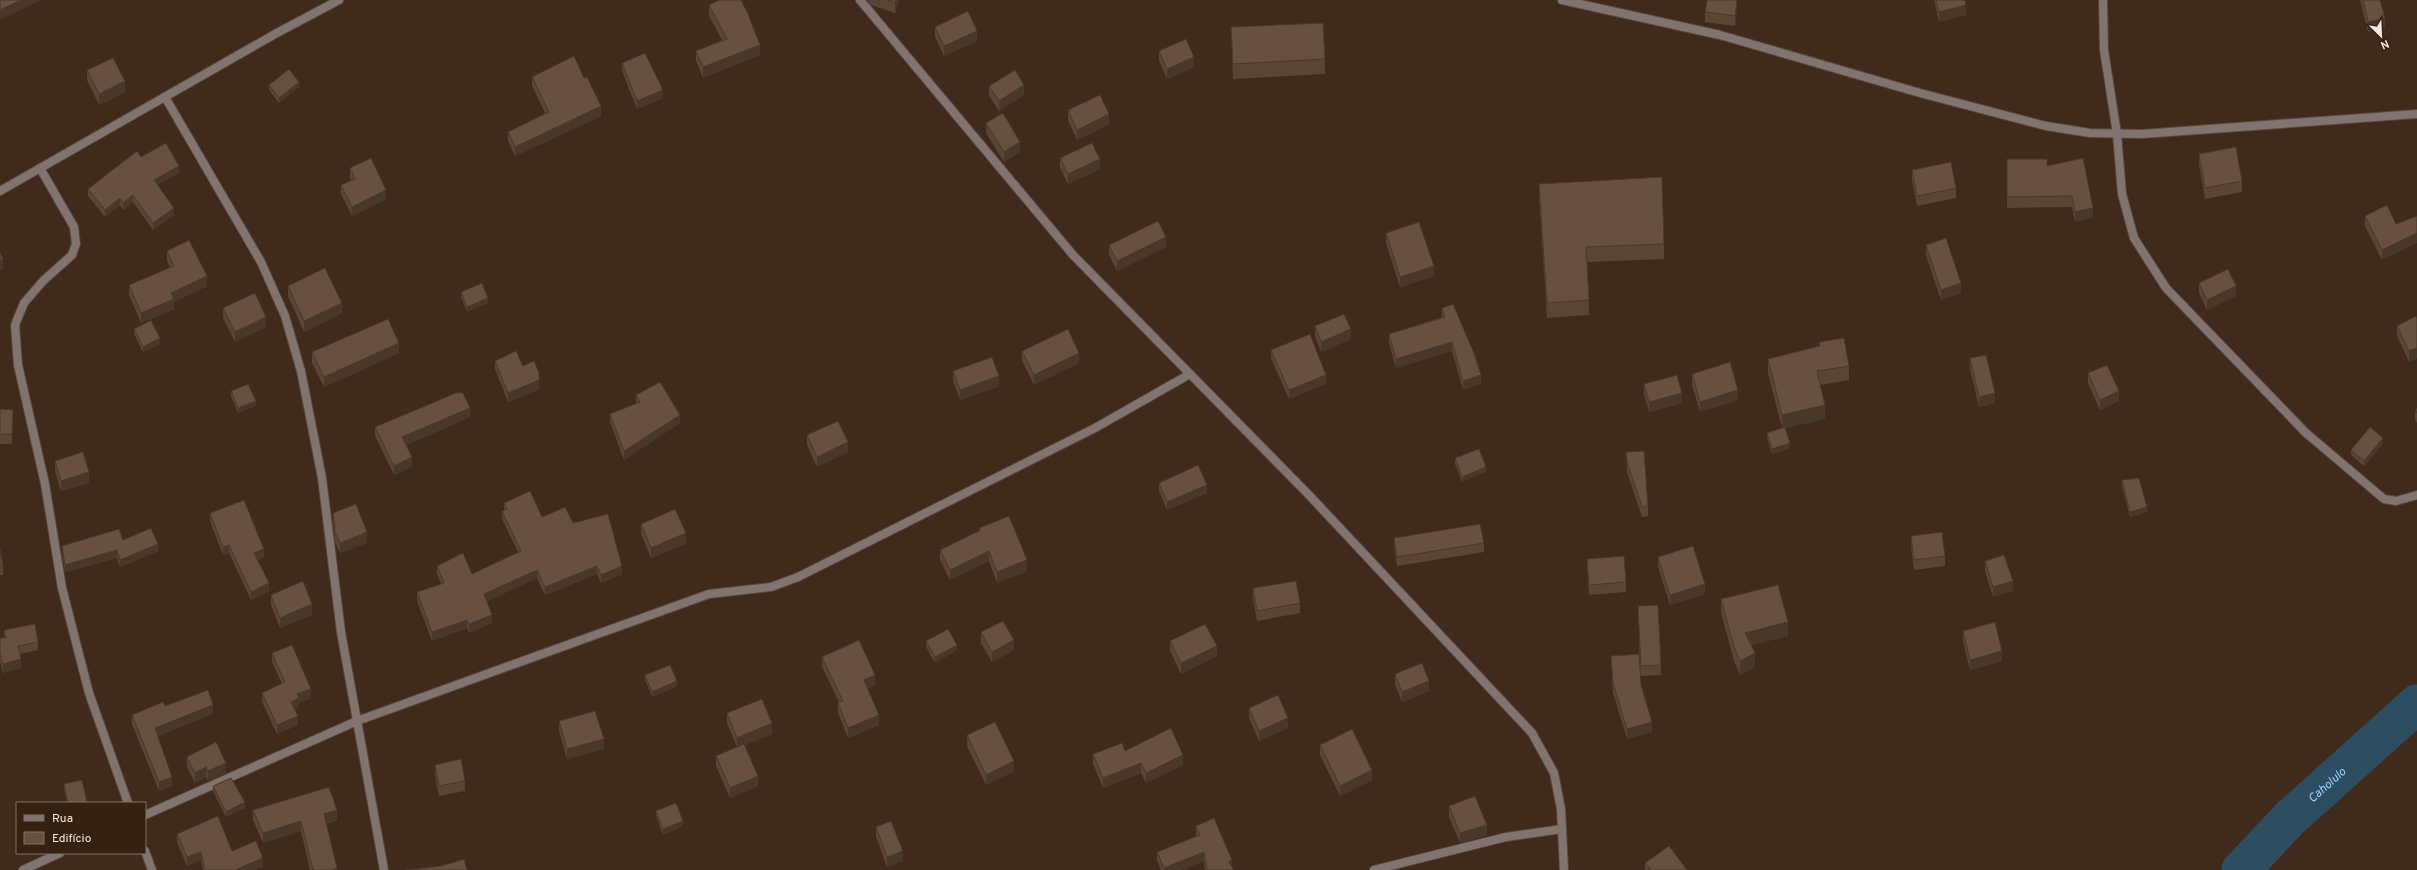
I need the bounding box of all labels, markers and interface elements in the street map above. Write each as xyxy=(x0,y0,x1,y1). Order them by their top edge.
north arrow xyxy=(2361,16,2401,56)
text: N xyxy=(2378,36,2391,52)
water label: Caholulo xyxy=(2305,764,2350,807)
legend xyxy=(16,802,146,854)
text: Rua xyxy=(52,811,73,827)
text: Edifício xyxy=(52,831,92,847)

